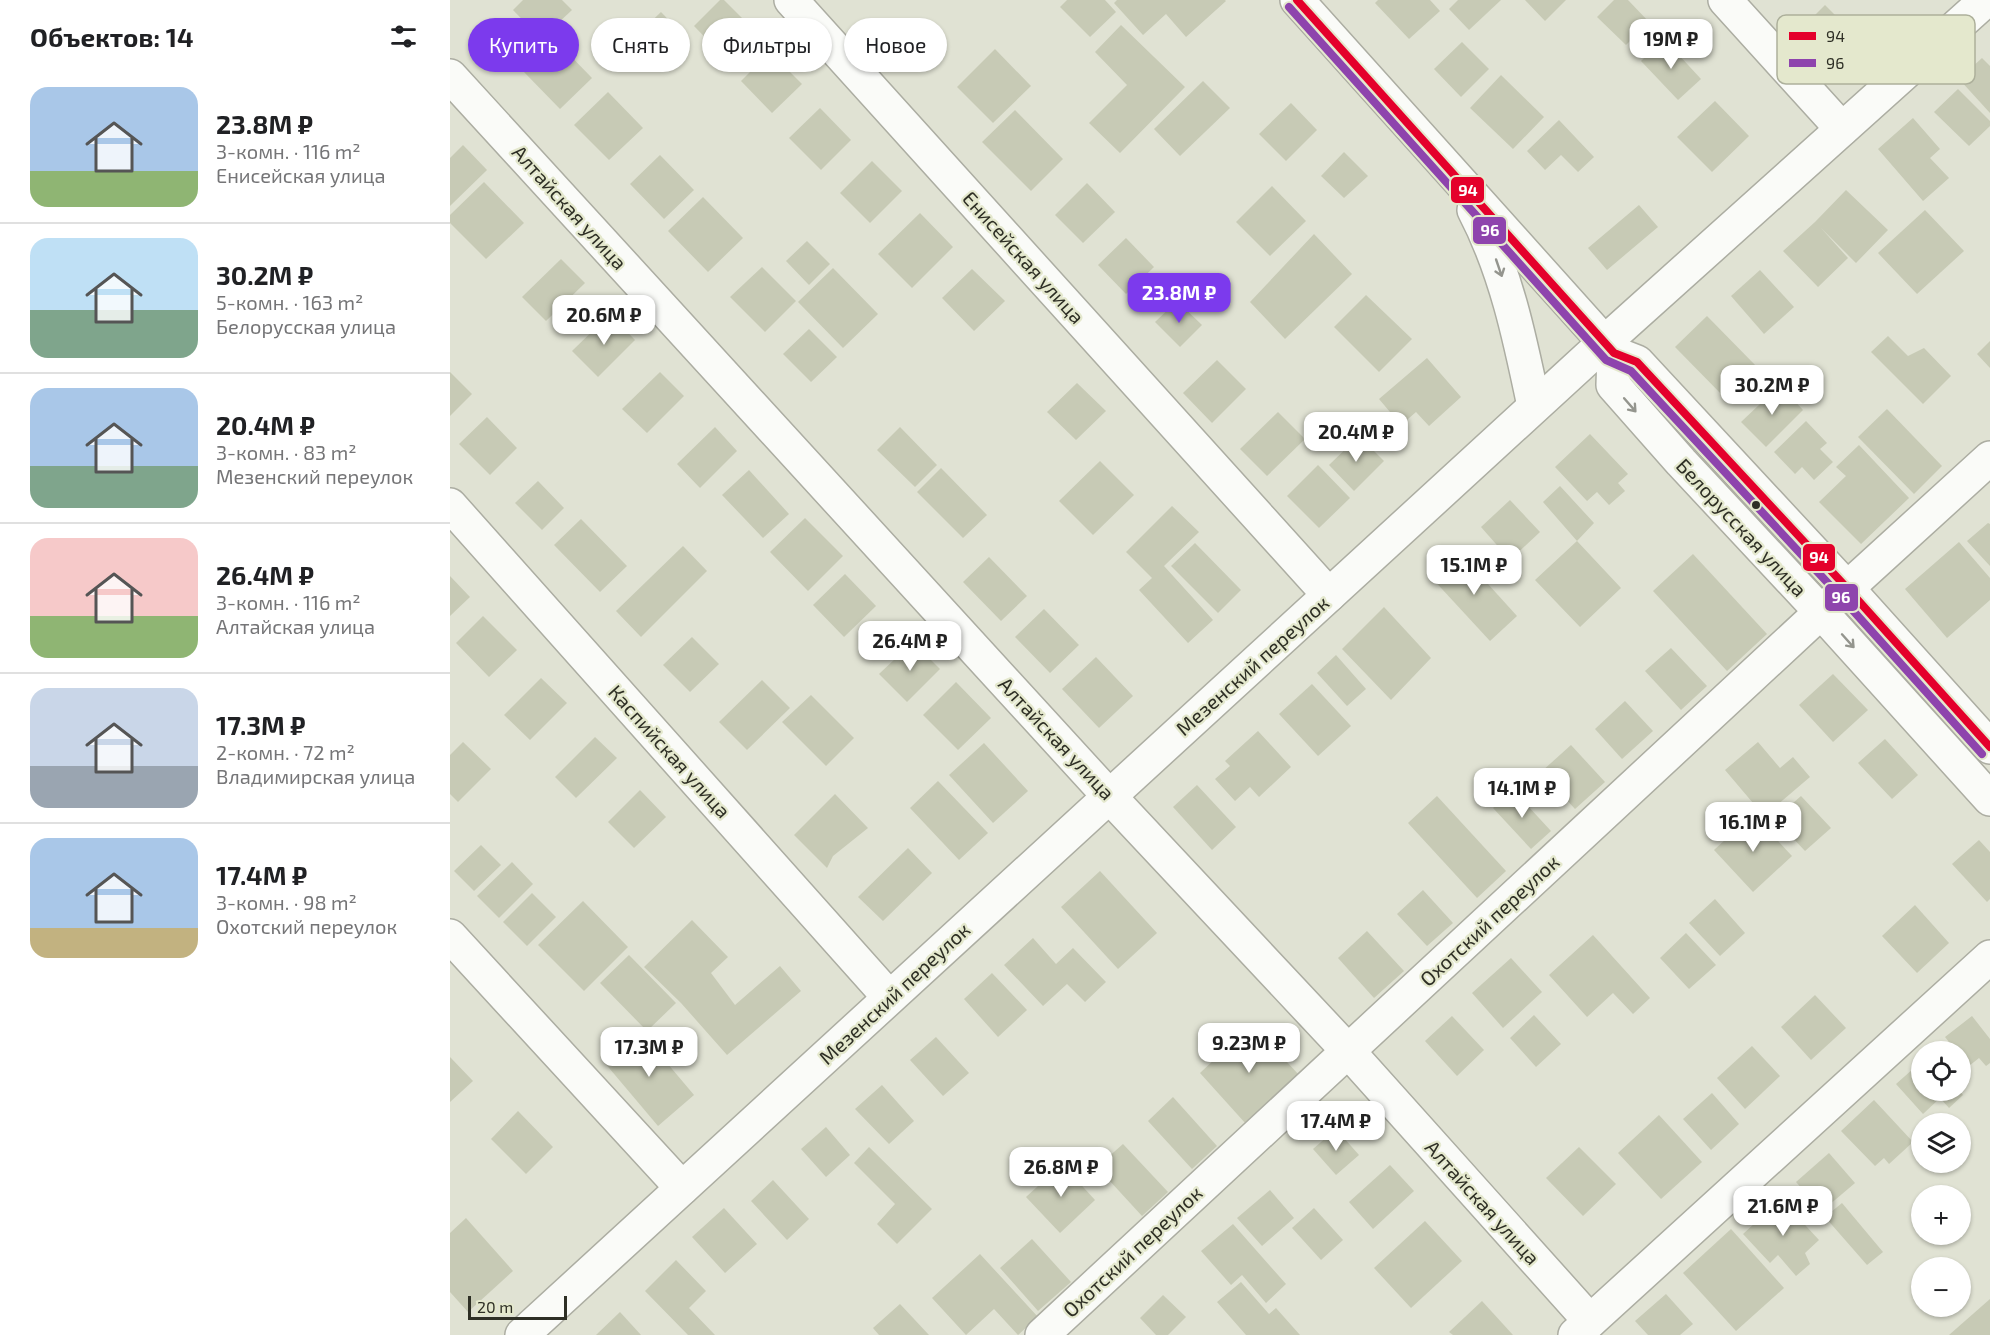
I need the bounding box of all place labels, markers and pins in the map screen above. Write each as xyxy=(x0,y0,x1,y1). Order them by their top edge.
pin: 19M ₽ xyxy=(1629,19,1713,70)
pin: 23.8M ₽ xyxy=(1124,273,1234,324)
pin: 20.6M ₽ xyxy=(549,295,659,346)
pin: 30.2M ₽ xyxy=(1717,365,1827,416)
pin: 20.4M ₽ xyxy=(1301,412,1411,463)
unlabelled marker xyxy=(1750,499,1762,511)
pin: 15.1M ₽ xyxy=(1419,545,1529,596)
pin: 26.4M ₽ xyxy=(855,621,965,672)
pin: 14.1M ₽ xyxy=(1467,768,1577,819)
pin: 16.1M ₽ xyxy=(1698,802,1808,853)
pin: 9.23M ₽ xyxy=(1194,1023,1304,1074)
pin: 17.3M ₽ xyxy=(594,1027,704,1078)
pin: 17.4M ₽ xyxy=(1281,1101,1391,1152)
pin: 26.8M ₽ xyxy=(1006,1147,1116,1198)
pin: 21.6M ₽ xyxy=(1728,1186,1838,1237)

